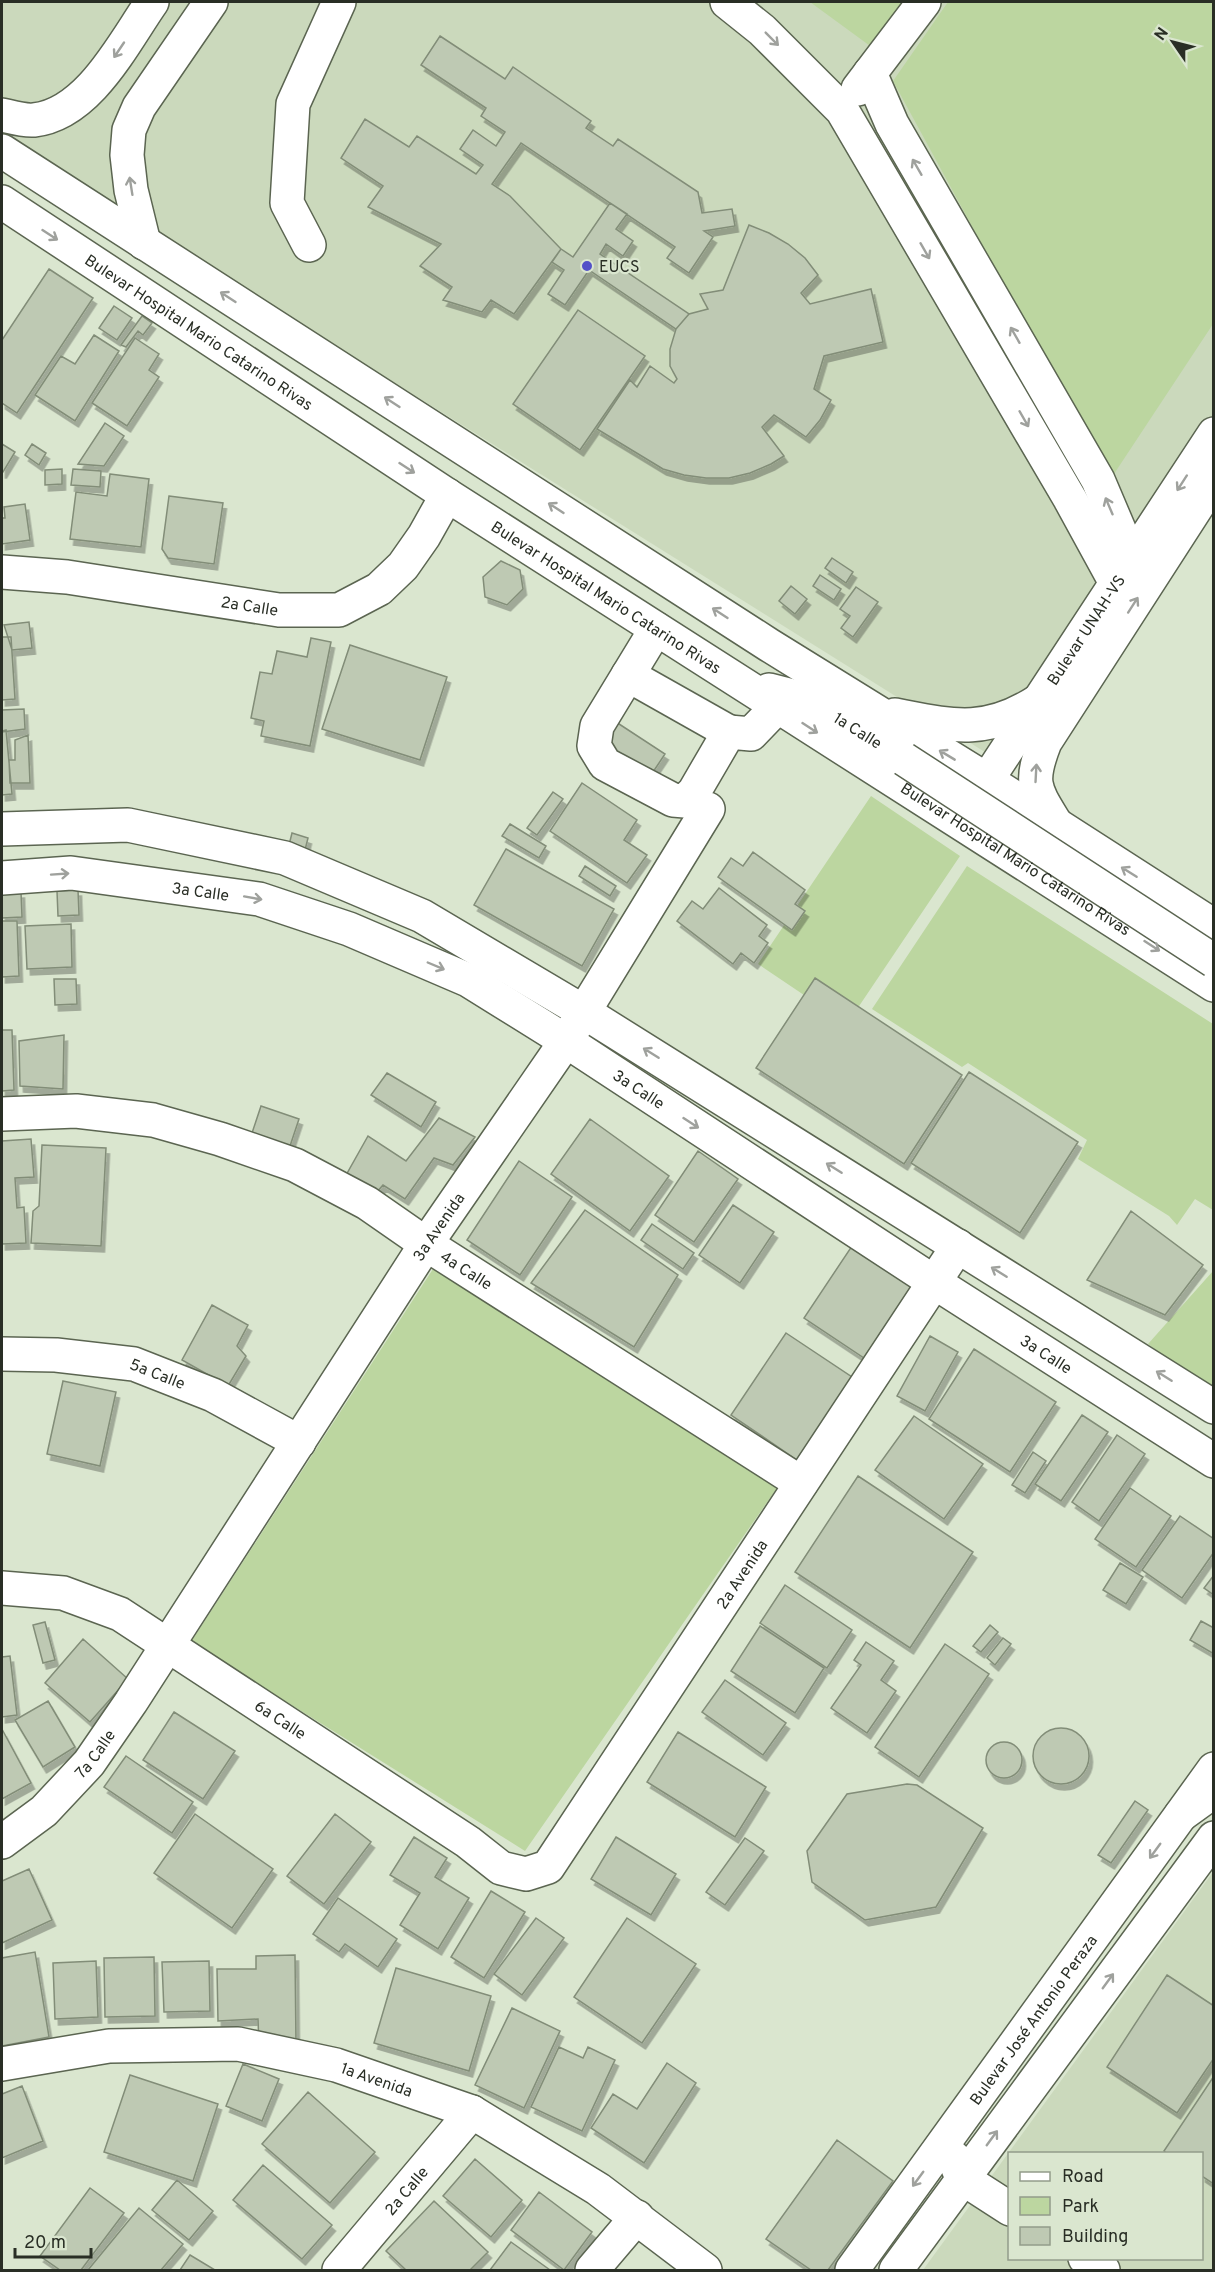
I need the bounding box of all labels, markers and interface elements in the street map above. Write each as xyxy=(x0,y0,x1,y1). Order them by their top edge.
north arrow xyxy=(1143,12,1203,72)
text: N xyxy=(1151,24,1174,45)
one-way arrow xyxy=(764,32,779,46)
one-way arrow xyxy=(113,41,125,58)
one-way arrow xyxy=(911,159,923,176)
one-way arrow xyxy=(125,176,136,196)
one-way arrow xyxy=(42,228,59,241)
one-way arrow xyxy=(919,242,931,259)
street label: Bulevar Hospital Mario Catarino Rivas xyxy=(80,251,316,416)
place label: EUCS xyxy=(599,258,639,278)
marker: EUCS xyxy=(580,259,594,273)
one-way arrow xyxy=(220,291,237,303)
one-way arrow xyxy=(1008,327,1020,344)
one-way arrow xyxy=(384,396,401,408)
one-way arrow xyxy=(1018,410,1030,427)
one-way arrow xyxy=(398,462,415,475)
one-way arrow xyxy=(1175,474,1187,491)
one-way arrow xyxy=(1103,497,1114,515)
one-way arrow xyxy=(548,502,565,514)
street label: Bulevar Hospital Mario Catarino Rivas xyxy=(487,518,724,679)
street label: Bulevar UNAH-VS xyxy=(1044,572,1131,690)
street label: 2a Calle xyxy=(219,593,279,622)
one-way arrow xyxy=(1127,598,1139,614)
one-way arrow xyxy=(712,607,729,619)
street label: 1a Calle xyxy=(829,709,885,755)
one-way arrow xyxy=(802,722,818,734)
one-way arrow xyxy=(939,749,956,761)
one-way arrow xyxy=(1031,764,1042,783)
street label: Bulevar Hospital Mario Catarino Rivas xyxy=(896,779,1134,941)
one-way arrow xyxy=(1121,865,1138,877)
one-way arrow xyxy=(49,868,69,879)
street label: 3a Calle xyxy=(170,879,230,907)
one-way arrow xyxy=(243,893,262,904)
one-way arrow xyxy=(1143,940,1160,952)
one-way arrow xyxy=(426,961,444,972)
one-way arrow xyxy=(643,1047,660,1059)
street label: 3a Calle xyxy=(608,1066,668,1115)
one-way arrow xyxy=(682,1117,699,1129)
one-way arrow xyxy=(826,1162,843,1174)
street label: 3a Avenida xyxy=(409,1190,470,1266)
street label: 4a Calle xyxy=(436,1248,495,1296)
one-way arrow xyxy=(991,1265,1008,1277)
street label: 3a Calle xyxy=(1016,1332,1075,1380)
street label: 5a Calle xyxy=(126,1355,188,1395)
one-way arrow xyxy=(1156,1369,1173,1381)
street label: 2a Avenida xyxy=(713,1537,773,1613)
street label: 6a Calle xyxy=(250,1697,309,1745)
street label: 7a Calle xyxy=(72,1726,121,1784)
one-way arrow xyxy=(1148,1842,1161,1858)
street label: Bulevar José Antonio Peraza xyxy=(966,1932,1103,2110)
one-way arrow xyxy=(1101,1974,1114,1990)
street label: 1a Avenida xyxy=(338,2059,415,2103)
one-way arrow xyxy=(985,2131,998,2147)
legend xyxy=(1008,2152,1203,2260)
street label: 2a Calle xyxy=(381,2163,434,2220)
text: Road xyxy=(1062,2166,1104,2189)
one-way arrow xyxy=(911,2171,924,2187)
text: Park xyxy=(1062,2196,1099,2219)
scale bar xyxy=(15,2221,92,2259)
text: Building xyxy=(1062,2226,1128,2249)
text: 20 m xyxy=(24,2232,66,2255)

